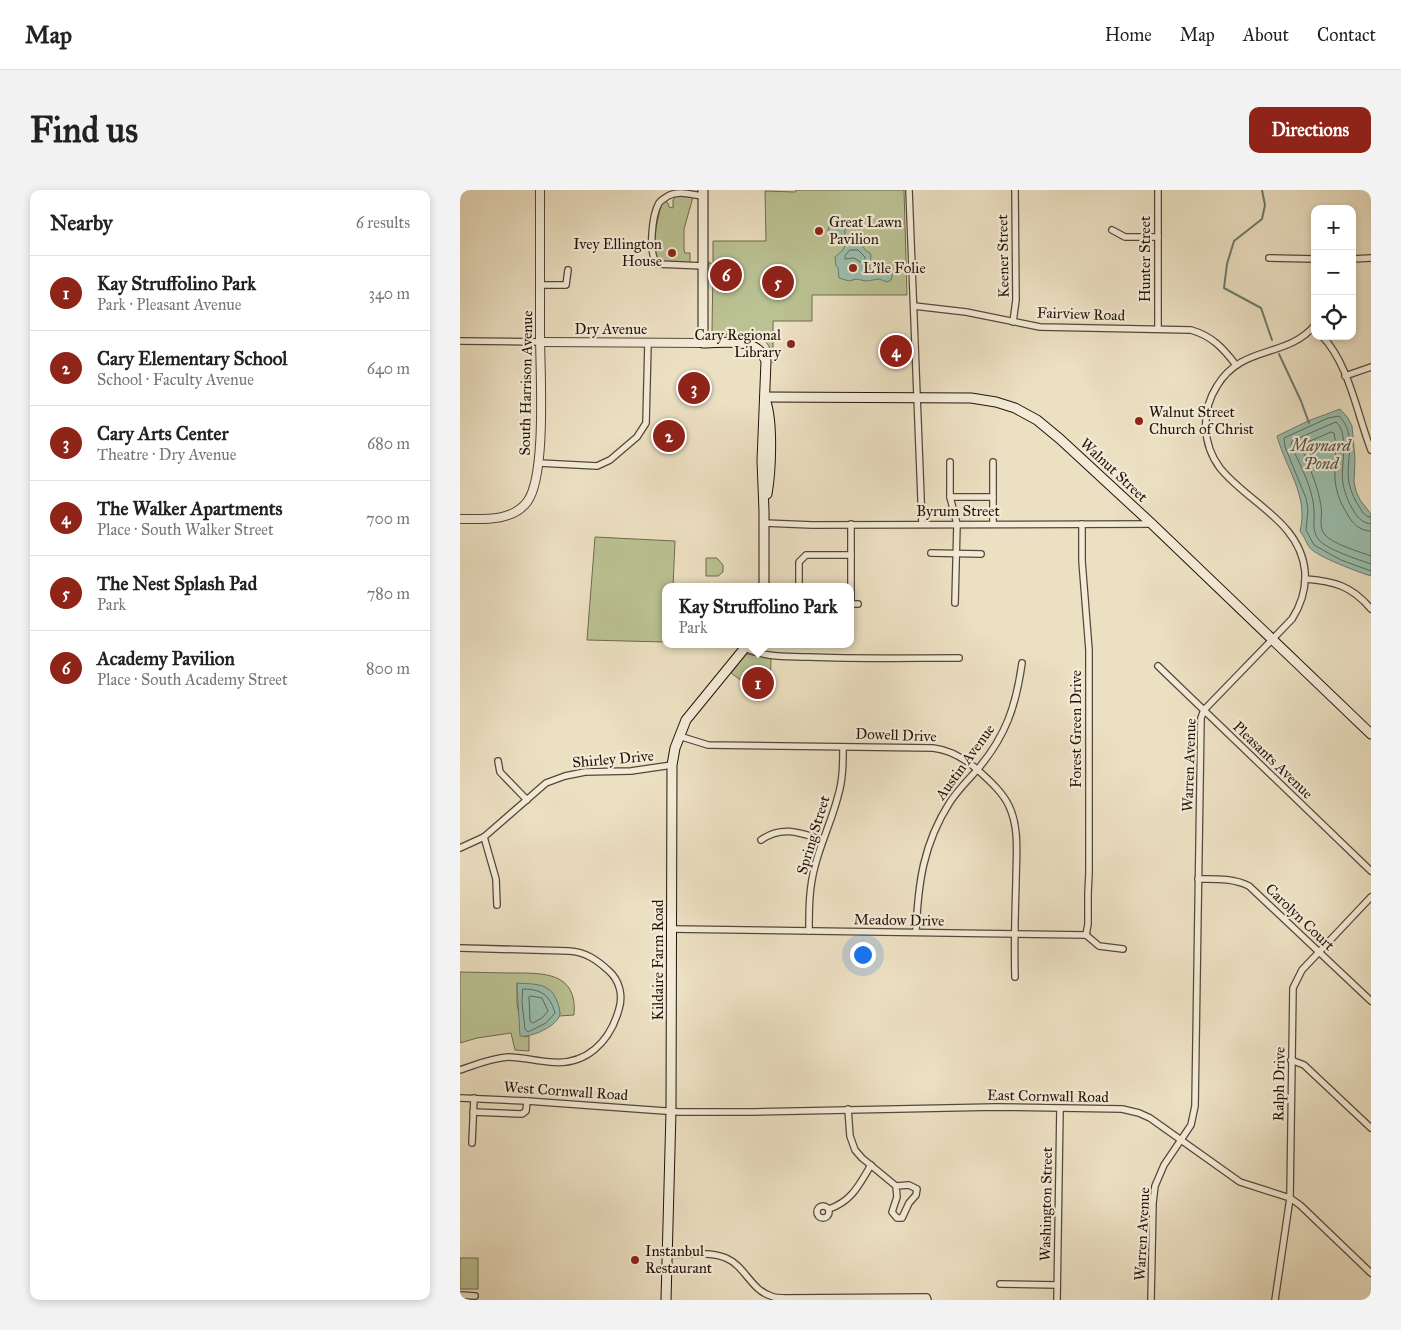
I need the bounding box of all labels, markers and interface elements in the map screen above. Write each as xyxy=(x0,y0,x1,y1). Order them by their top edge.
text: Map xyxy=(25,20,72,50)
text: Home xyxy=(1105,24,1152,46)
text: Map xyxy=(1180,24,1215,46)
text: About xyxy=(1243,24,1289,46)
text: Contact xyxy=(1317,24,1376,46)
button: Directions xyxy=(1249,107,1371,153)
text: Find us xyxy=(30,109,138,152)
map controls xyxy=(1311,205,1356,340)
button: + xyxy=(1311,205,1356,250)
text: Nearby xyxy=(50,210,113,236)
text: 6 results xyxy=(356,213,410,232)
place label: Great Lawn Pavilion xyxy=(829,213,902,248)
street label: Keener Street xyxy=(993,213,1013,298)
street label: Hunter Street xyxy=(1136,215,1154,302)
marker: Great Lawn Pavilion xyxy=(813,225,825,237)
place label: Ivey Ellington House xyxy=(573,235,662,270)
marker: Ivey Ellington House xyxy=(666,247,678,259)
button: − xyxy=(1311,250,1356,295)
pin: 6 xyxy=(710,256,742,294)
place label: L'île Folie xyxy=(863,259,926,277)
marker: L'île Folie xyxy=(847,262,859,274)
pin: 5 xyxy=(762,263,794,301)
text: Kay Struffolino Park xyxy=(97,272,256,295)
text: 1 xyxy=(63,284,69,303)
text: 340 m xyxy=(368,284,410,303)
text: Park · Pleasant Avenue xyxy=(97,295,242,314)
button: locate xyxy=(1311,295,1356,340)
street label: Fairview Road xyxy=(1037,303,1126,325)
street label: South Harrison Avenue xyxy=(516,310,536,456)
street label: Dry Avenue xyxy=(575,320,647,338)
place label: Cary Regional Library xyxy=(695,326,782,361)
pin: 4 xyxy=(880,332,912,370)
marker: Cary Regional Library xyxy=(785,338,797,350)
text: Cary Elementary School xyxy=(97,347,288,370)
text: 2 xyxy=(62,359,70,378)
text: 640 m xyxy=(367,359,410,378)
pin: 3 xyxy=(678,369,710,407)
text: School · Faculty Avenue xyxy=(97,370,254,389)
place label: Walnut Street Church of Christ xyxy=(1149,403,1255,438)
marker: Walnut Street Church of Christ xyxy=(1133,415,1145,427)
pin: 2 xyxy=(653,417,685,455)
text: Cary Arts Center xyxy=(97,422,229,445)
text: 3 xyxy=(63,434,69,453)
text: 680 m xyxy=(367,434,410,453)
street label: Walnut Street xyxy=(1077,434,1152,506)
water label: Maynard Pond xyxy=(1289,436,1353,473)
text: Theatre · Dry Avenue xyxy=(97,445,236,464)
text: The Walker Apartments xyxy=(97,497,282,520)
street label: Byrum Street xyxy=(916,502,1001,520)
text: 4 xyxy=(62,509,70,528)
text: 700 m xyxy=(366,509,410,528)
text: Place · South Walker Street xyxy=(97,520,274,539)
text: The Nest Splash Pad xyxy=(97,572,257,595)
popup xyxy=(662,583,854,648)
text: 5 xyxy=(62,584,70,603)
text: 780 m xyxy=(367,584,410,603)
text: Park xyxy=(97,595,126,614)
text: Kay Struffolino Park xyxy=(678,595,838,618)
text: Park xyxy=(678,618,707,637)
text: Academy Pavilion xyxy=(97,647,235,670)
text: 6 xyxy=(62,659,70,678)
text: 800 m xyxy=(366,659,410,678)
pin: 1 xyxy=(742,664,774,702)
text: Place · South Academy Street xyxy=(97,670,288,689)
street label: Forest Green Drive xyxy=(1067,670,1085,788)
street label: Pleasants Avenue xyxy=(1229,717,1317,803)
street label: Warren Avenue xyxy=(1178,718,1200,812)
street label: Austin Avenue xyxy=(931,721,999,804)
street label: Dowell Drive xyxy=(855,725,937,745)
street label: Shirley Drive xyxy=(571,746,655,772)
street label: Spring Street xyxy=(792,793,834,877)
street label: Carolyn Court xyxy=(1262,880,1339,955)
street label: Kildaire Farm Road xyxy=(649,899,667,1020)
street label: Meadow Drive xyxy=(853,910,945,930)
your location xyxy=(850,942,876,968)
street label: Ralph Drive xyxy=(1269,1047,1289,1121)
street label: West Cornwall Road xyxy=(503,1078,629,1104)
street label: East Cornwall Road xyxy=(987,1086,1110,1106)
street label: Washington Street xyxy=(1036,1146,1056,1261)
street label: Warren Avenue xyxy=(1131,1187,1153,1281)
place label: Instanbul Restaurant xyxy=(645,1242,713,1277)
marker: Instanbul Restaurant xyxy=(629,1254,641,1266)

